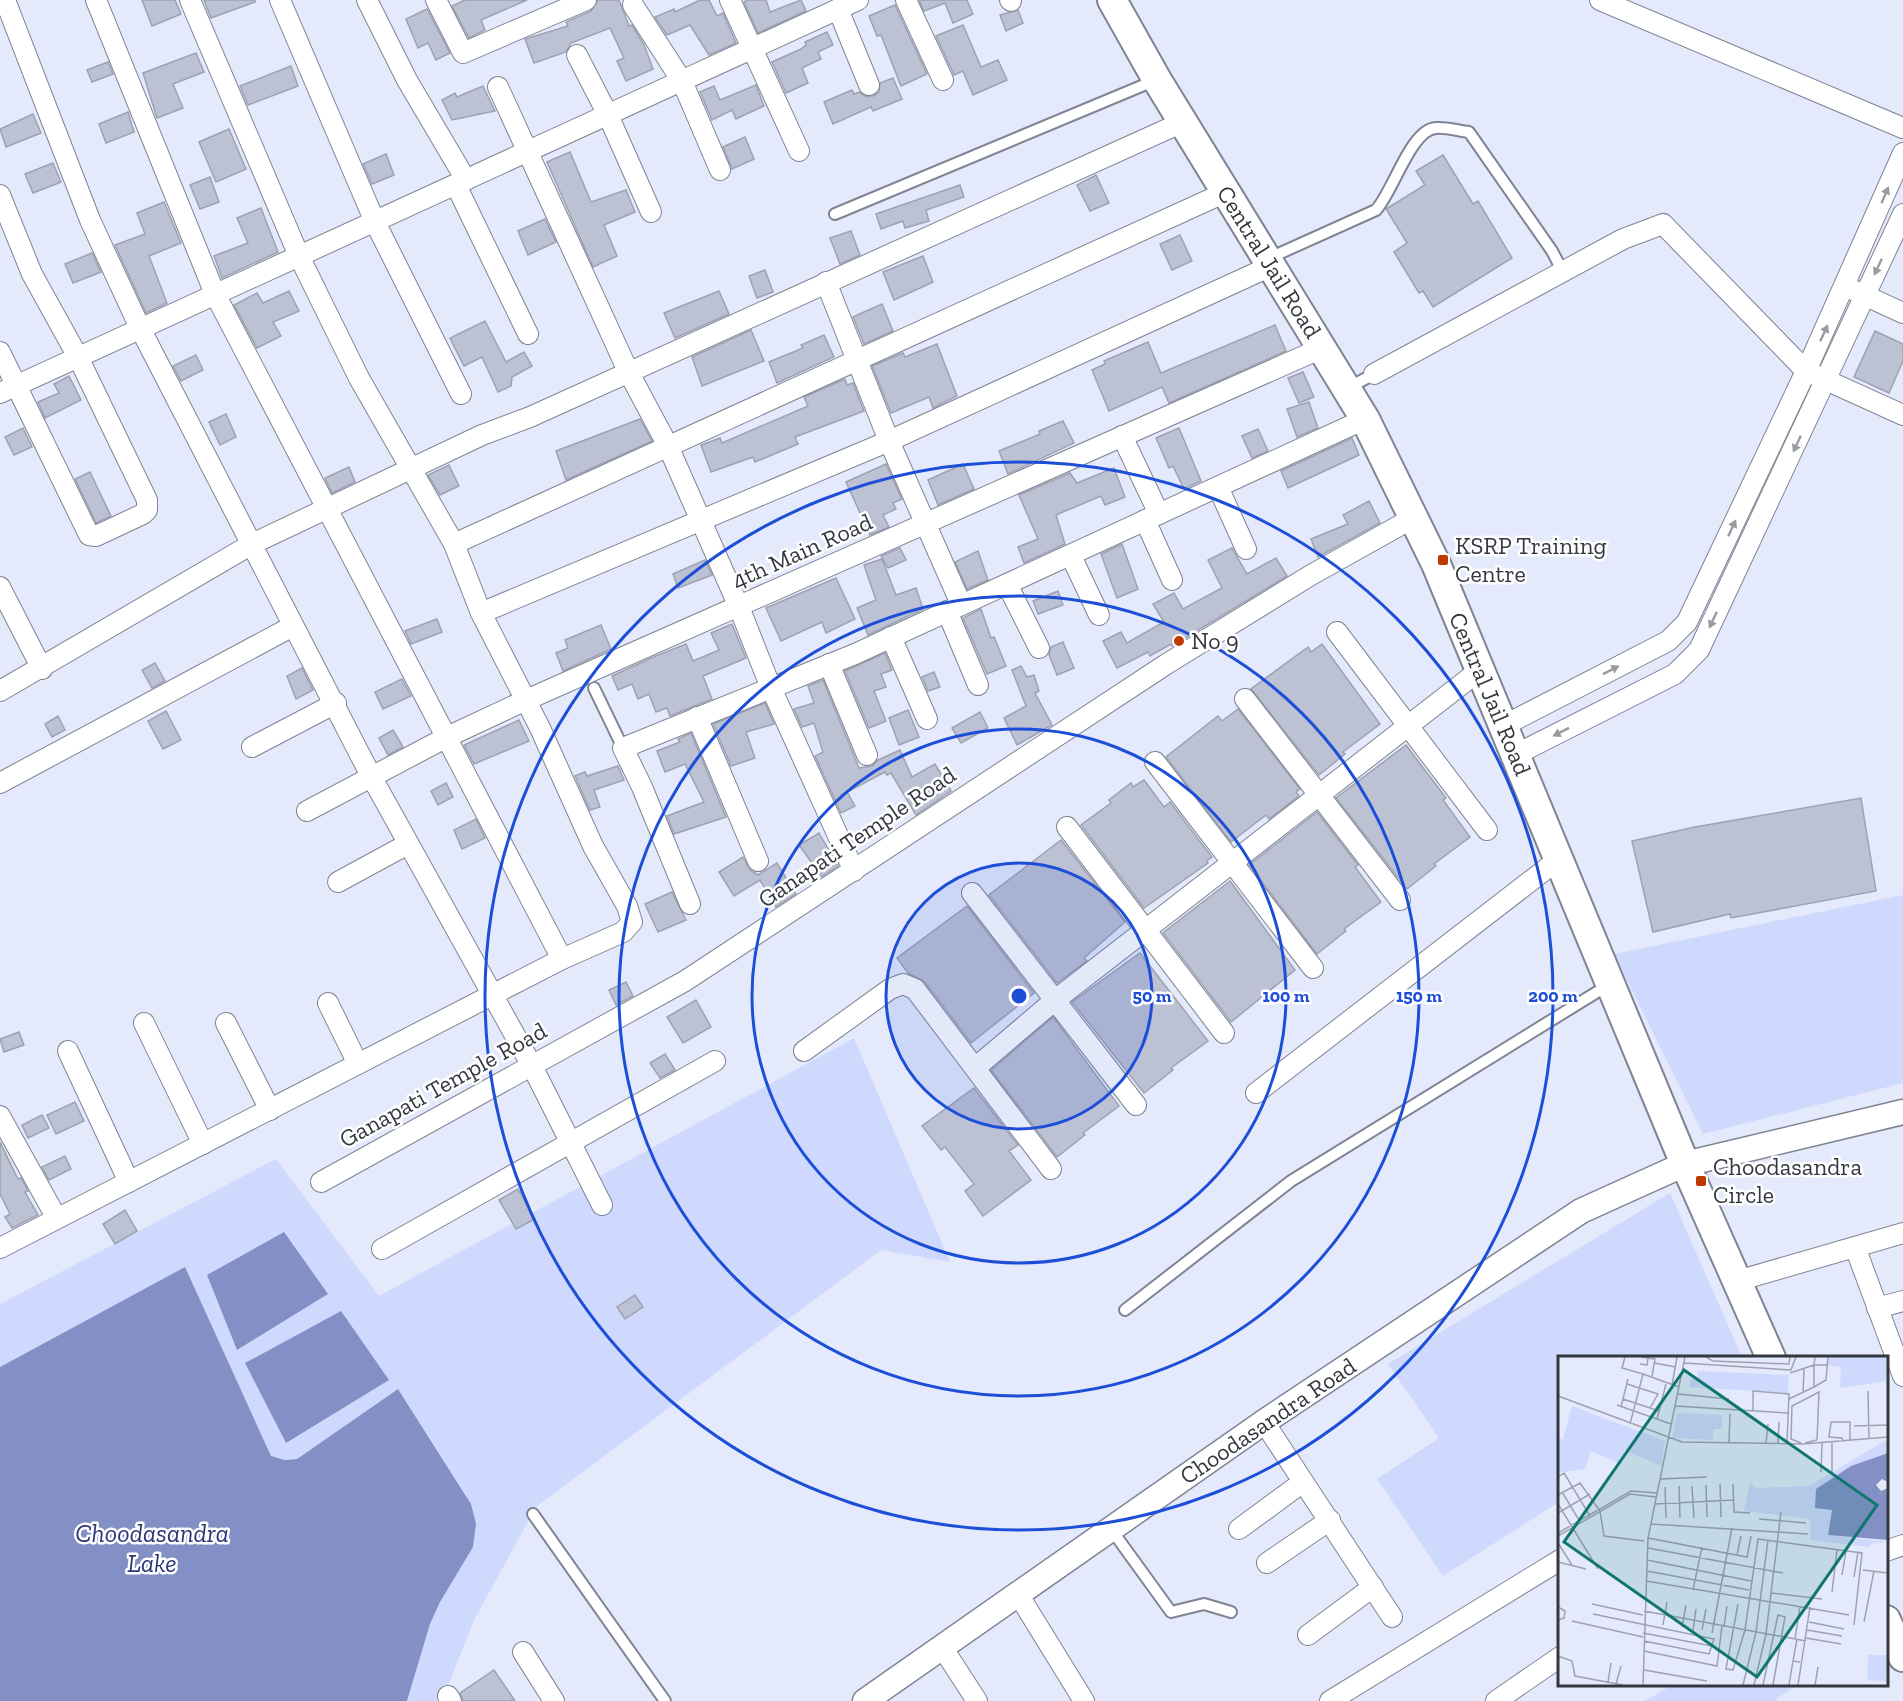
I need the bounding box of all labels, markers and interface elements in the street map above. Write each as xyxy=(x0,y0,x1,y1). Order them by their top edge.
street label: Central Jail Road xyxy=(1211,180,1328,343)
one-way arrow xyxy=(1881,186,1890,203)
one-way arrow xyxy=(1873,258,1882,275)
one-way arrow xyxy=(1819,324,1828,341)
one-way arrow xyxy=(1792,436,1801,453)
street label: 4th Main Road xyxy=(727,507,876,594)
one-way arrow xyxy=(1728,520,1737,537)
place label: KSRP Training Centre xyxy=(1455,531,1607,588)
marker: KSRP Training Centre xyxy=(1436,553,1450,567)
street label: Central Jail Road xyxy=(1443,608,1538,780)
one-way arrow xyxy=(1708,612,1718,629)
place label: No 9 xyxy=(1191,626,1239,655)
marker: No 9 xyxy=(1172,634,1186,648)
one-way arrow xyxy=(1602,666,1620,676)
one-way arrow xyxy=(1552,727,1569,737)
street label: Ganapati Temple Road xyxy=(752,760,961,914)
text: 50 m xyxy=(1133,985,1172,1007)
text: 100 m xyxy=(1262,985,1310,1007)
text: 150 m xyxy=(1396,985,1442,1007)
text: 200 m xyxy=(1528,985,1578,1007)
centre of rings xyxy=(1009,986,1029,1006)
street label: Ganapati Temple Road xyxy=(334,1016,551,1154)
place label: Choodasandra Circle xyxy=(1713,1152,1862,1209)
marker: Choodasandra Circle xyxy=(1694,1174,1708,1188)
street label: Choodasandra Road xyxy=(1174,1351,1361,1490)
inset map xyxy=(1558,1356,1888,1686)
water label: Choodasandra Lake xyxy=(75,1517,229,1579)

